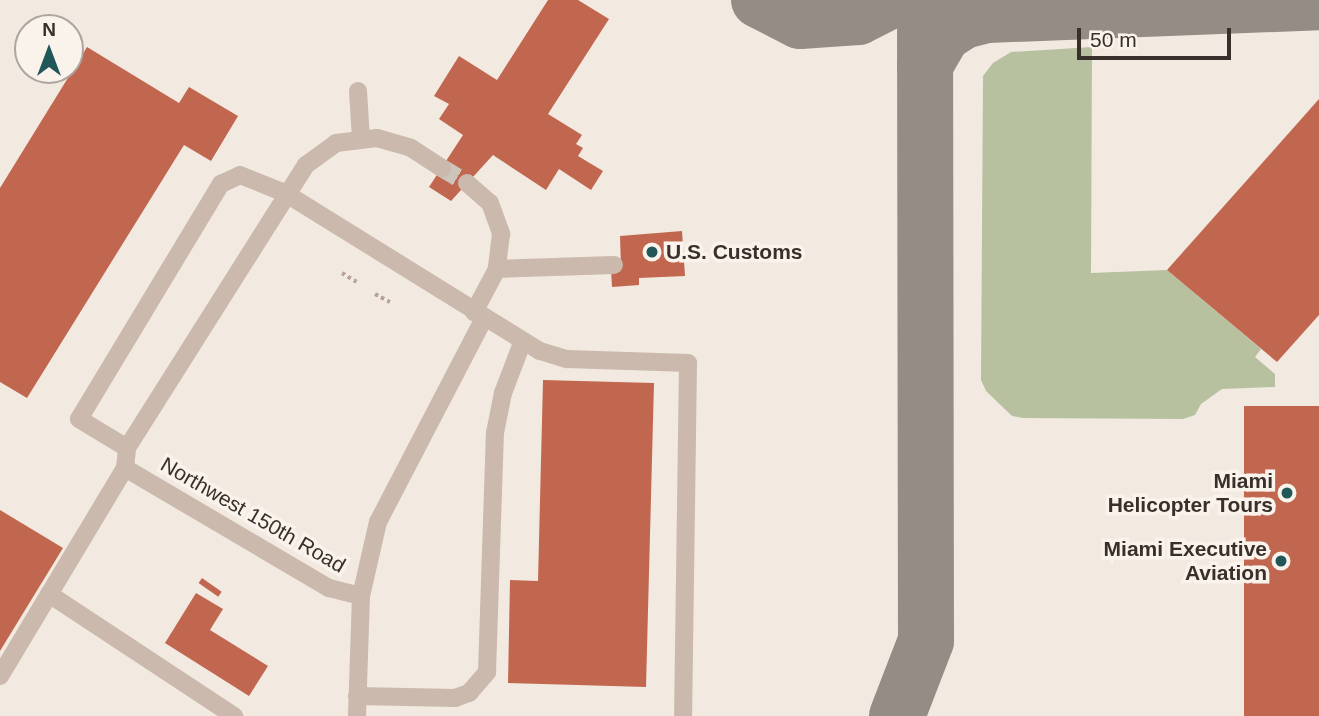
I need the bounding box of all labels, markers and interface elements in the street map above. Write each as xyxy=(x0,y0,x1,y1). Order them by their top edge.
north arrow xyxy=(14,14,84,84)
scale bar xyxy=(1081,14,1235,58)
text: N xyxy=(42,19,56,40)
text: 50 m xyxy=(1090,28,1137,51)
place label: U.S. Customs xyxy=(666,239,803,265)
marker: U.S. Customs xyxy=(644,244,660,260)
street label: Northwest 150th Road xyxy=(156,452,350,578)
place label: Miami Helicopter Tours xyxy=(1108,468,1273,518)
marker: Miami Helicopter Tours xyxy=(1279,485,1295,501)
place label: Miami Executive Aviation xyxy=(1104,536,1267,586)
marker: Miami Executive Aviation xyxy=(1273,553,1289,569)

